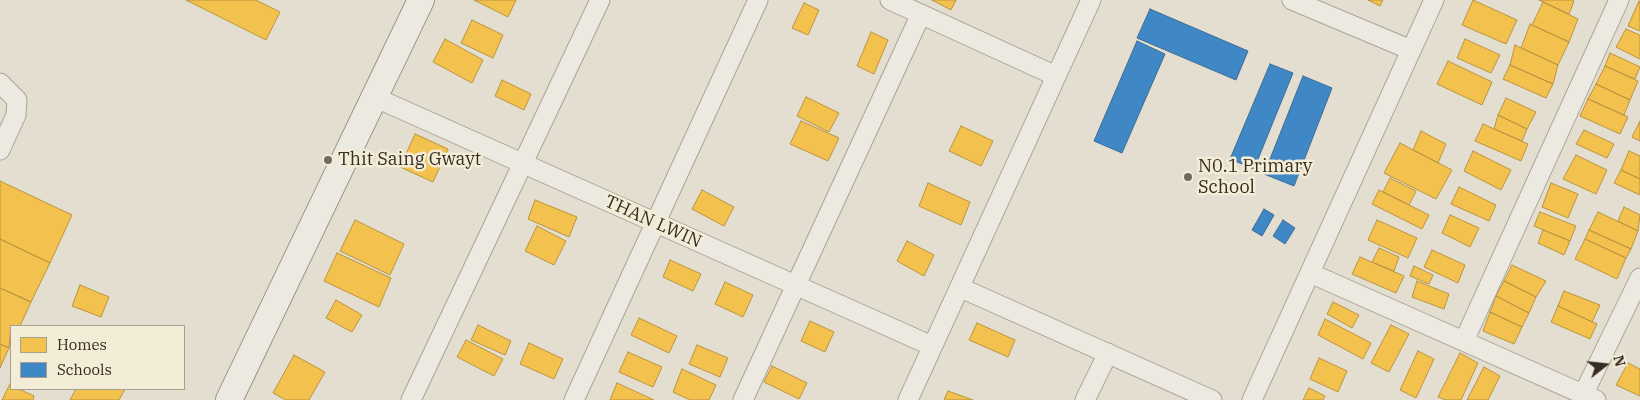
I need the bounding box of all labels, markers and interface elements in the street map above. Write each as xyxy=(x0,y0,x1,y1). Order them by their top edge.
place label: Thit Saing Gwayt xyxy=(338,149,481,171)
marker: Thit Saing Gwayt xyxy=(322,154,334,166)
place label: N0.1 Primary School xyxy=(1198,156,1312,198)
marker: N0.1 Primary School xyxy=(1182,171,1194,183)
street label: THAN LWIN xyxy=(601,191,705,253)
legend xyxy=(10,325,185,390)
text: Homes xyxy=(57,335,107,354)
north arrow xyxy=(1580,340,1630,390)
text: N xyxy=(1609,353,1630,369)
text: Schools xyxy=(57,360,112,379)

